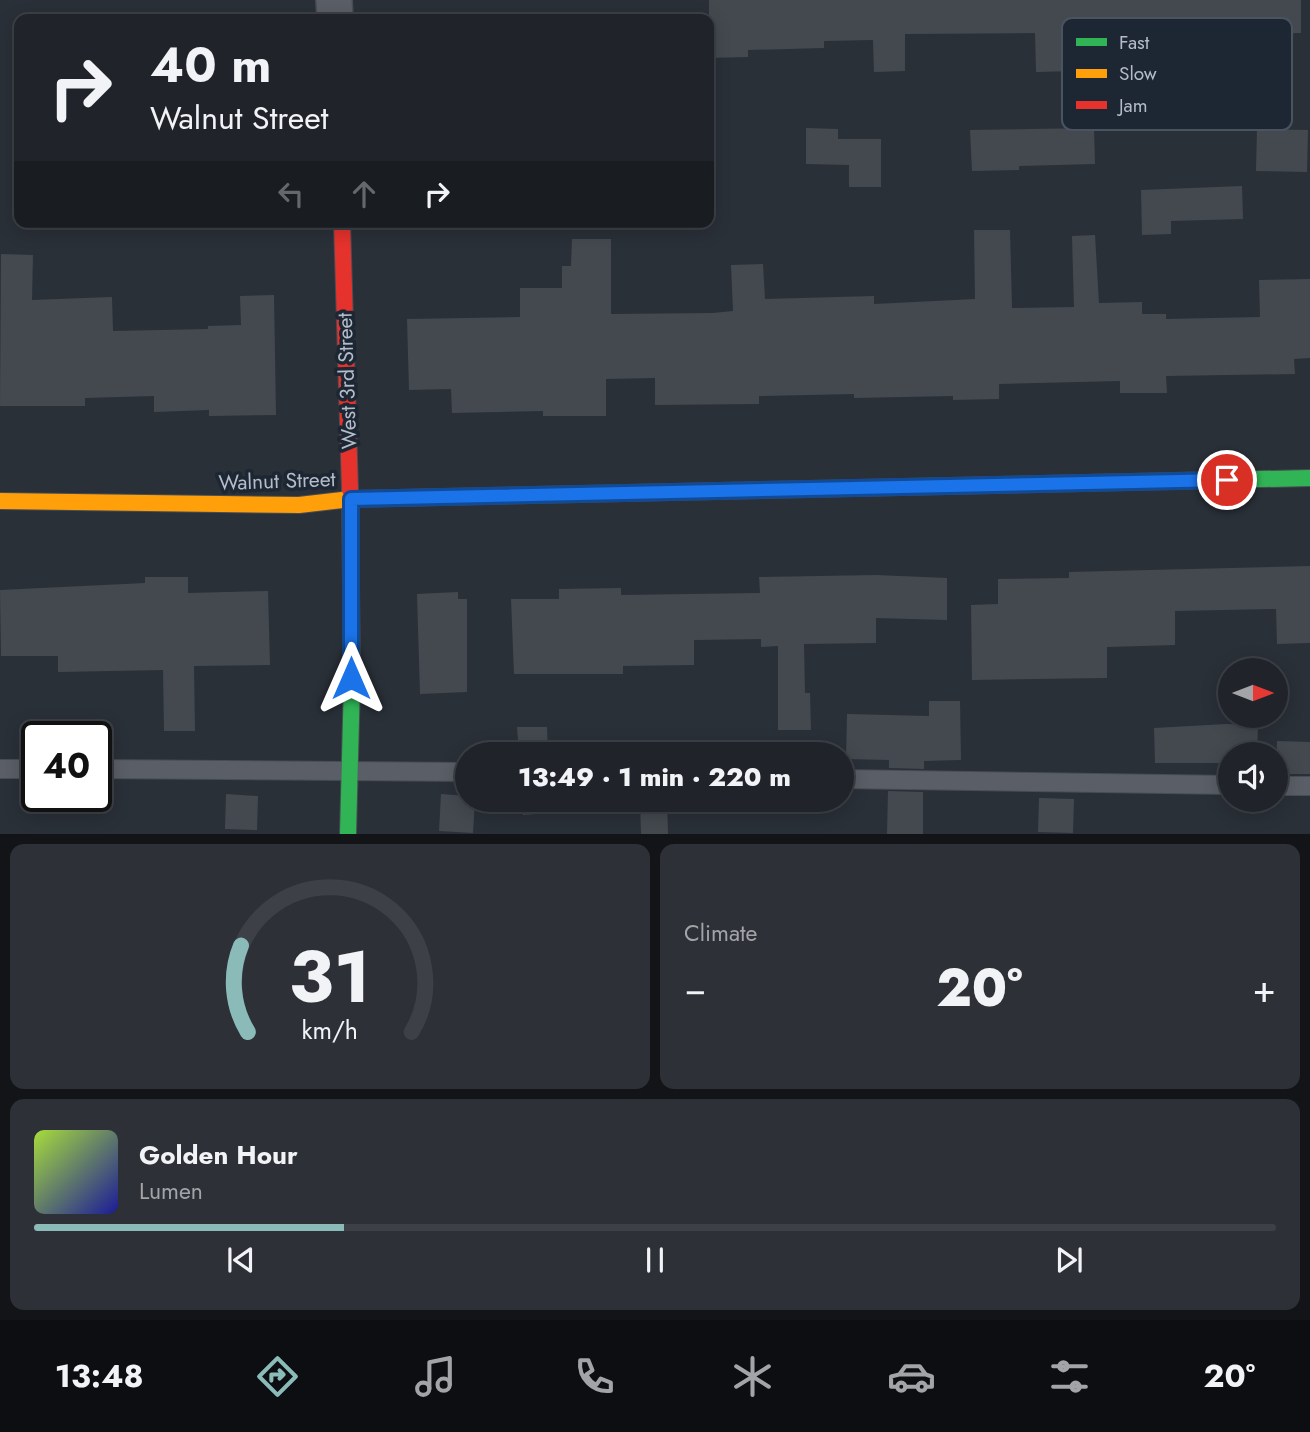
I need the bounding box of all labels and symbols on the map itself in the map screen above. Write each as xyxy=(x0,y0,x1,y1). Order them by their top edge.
legend xyxy=(1062,18,1292,130)
text: Fast xyxy=(1119,29,1150,56)
text: Slow xyxy=(1119,60,1157,87)
text: Jam xyxy=(1116,92,1148,119)
street label: West 3rd Street xyxy=(330,312,364,450)
pin xyxy=(1197,450,1257,510)
street label: Walnut Street xyxy=(218,464,336,498)
position arrow xyxy=(314,641,388,715)
north arrow xyxy=(1218,658,1288,728)
speed limit sign: 40 xyxy=(21,721,112,812)

